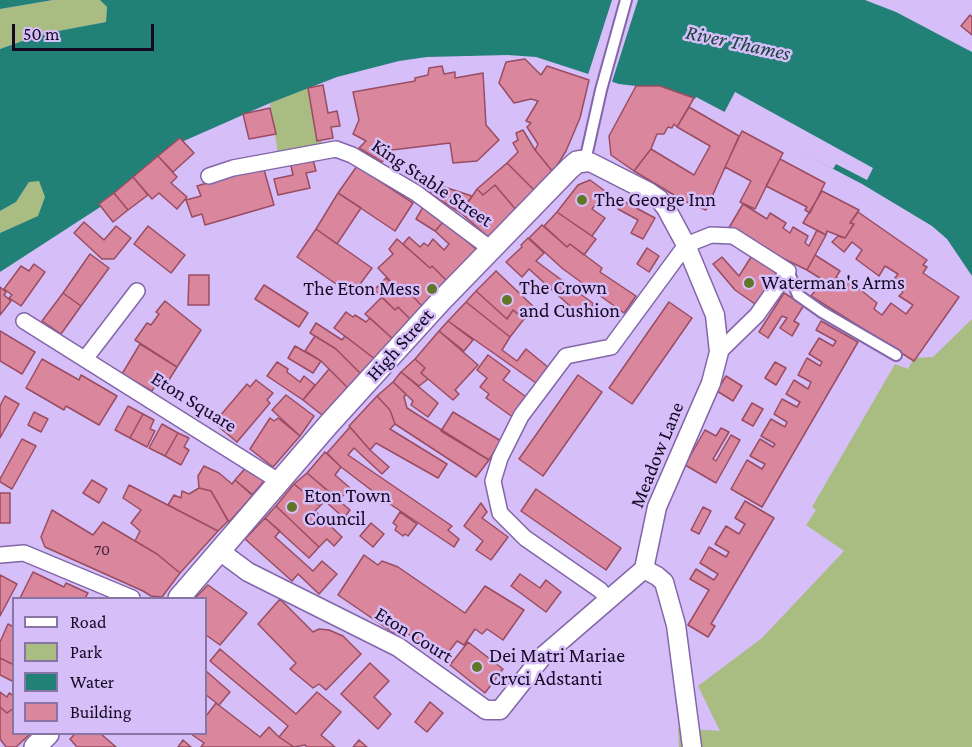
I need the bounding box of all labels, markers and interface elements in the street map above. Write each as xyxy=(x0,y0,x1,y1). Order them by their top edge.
scale bar xyxy=(15,12,158,50)
water label: River Thames xyxy=(683,20,793,66)
text: 50 m xyxy=(23,24,60,44)
street label: King Stable Street xyxy=(367,134,497,232)
place label: The George Inn xyxy=(594,188,716,212)
marker: The George Inn xyxy=(575,193,589,207)
place label: Waterman's Arms xyxy=(761,271,905,295)
place label: The Crown and Cushion xyxy=(519,276,620,323)
marker: Waterman's Arms xyxy=(742,276,756,290)
place label: The Eton Mess xyxy=(303,277,420,301)
marker: The Eton Mess xyxy=(425,282,439,296)
marker: The Crown and Cushion xyxy=(500,293,514,307)
street label: High Street xyxy=(361,304,439,386)
street label: Eton Square xyxy=(147,366,241,438)
street label: Meadow Lane xyxy=(625,398,689,512)
place label: Eton Town Council xyxy=(304,484,391,531)
marker: Eton Town Council xyxy=(285,500,299,514)
house number: 70 xyxy=(94,540,110,560)
legend xyxy=(12,597,207,735)
street label: Eton Court xyxy=(371,602,457,668)
text: Road xyxy=(70,612,107,632)
text: Park xyxy=(70,642,102,662)
place label: Dei Matri Mariae Crvci Adstanti xyxy=(489,644,625,691)
marker: Dei Matri Mariae Crvci Adstanti xyxy=(470,660,484,674)
text: Water xyxy=(70,672,114,692)
text: Building xyxy=(70,702,131,722)

